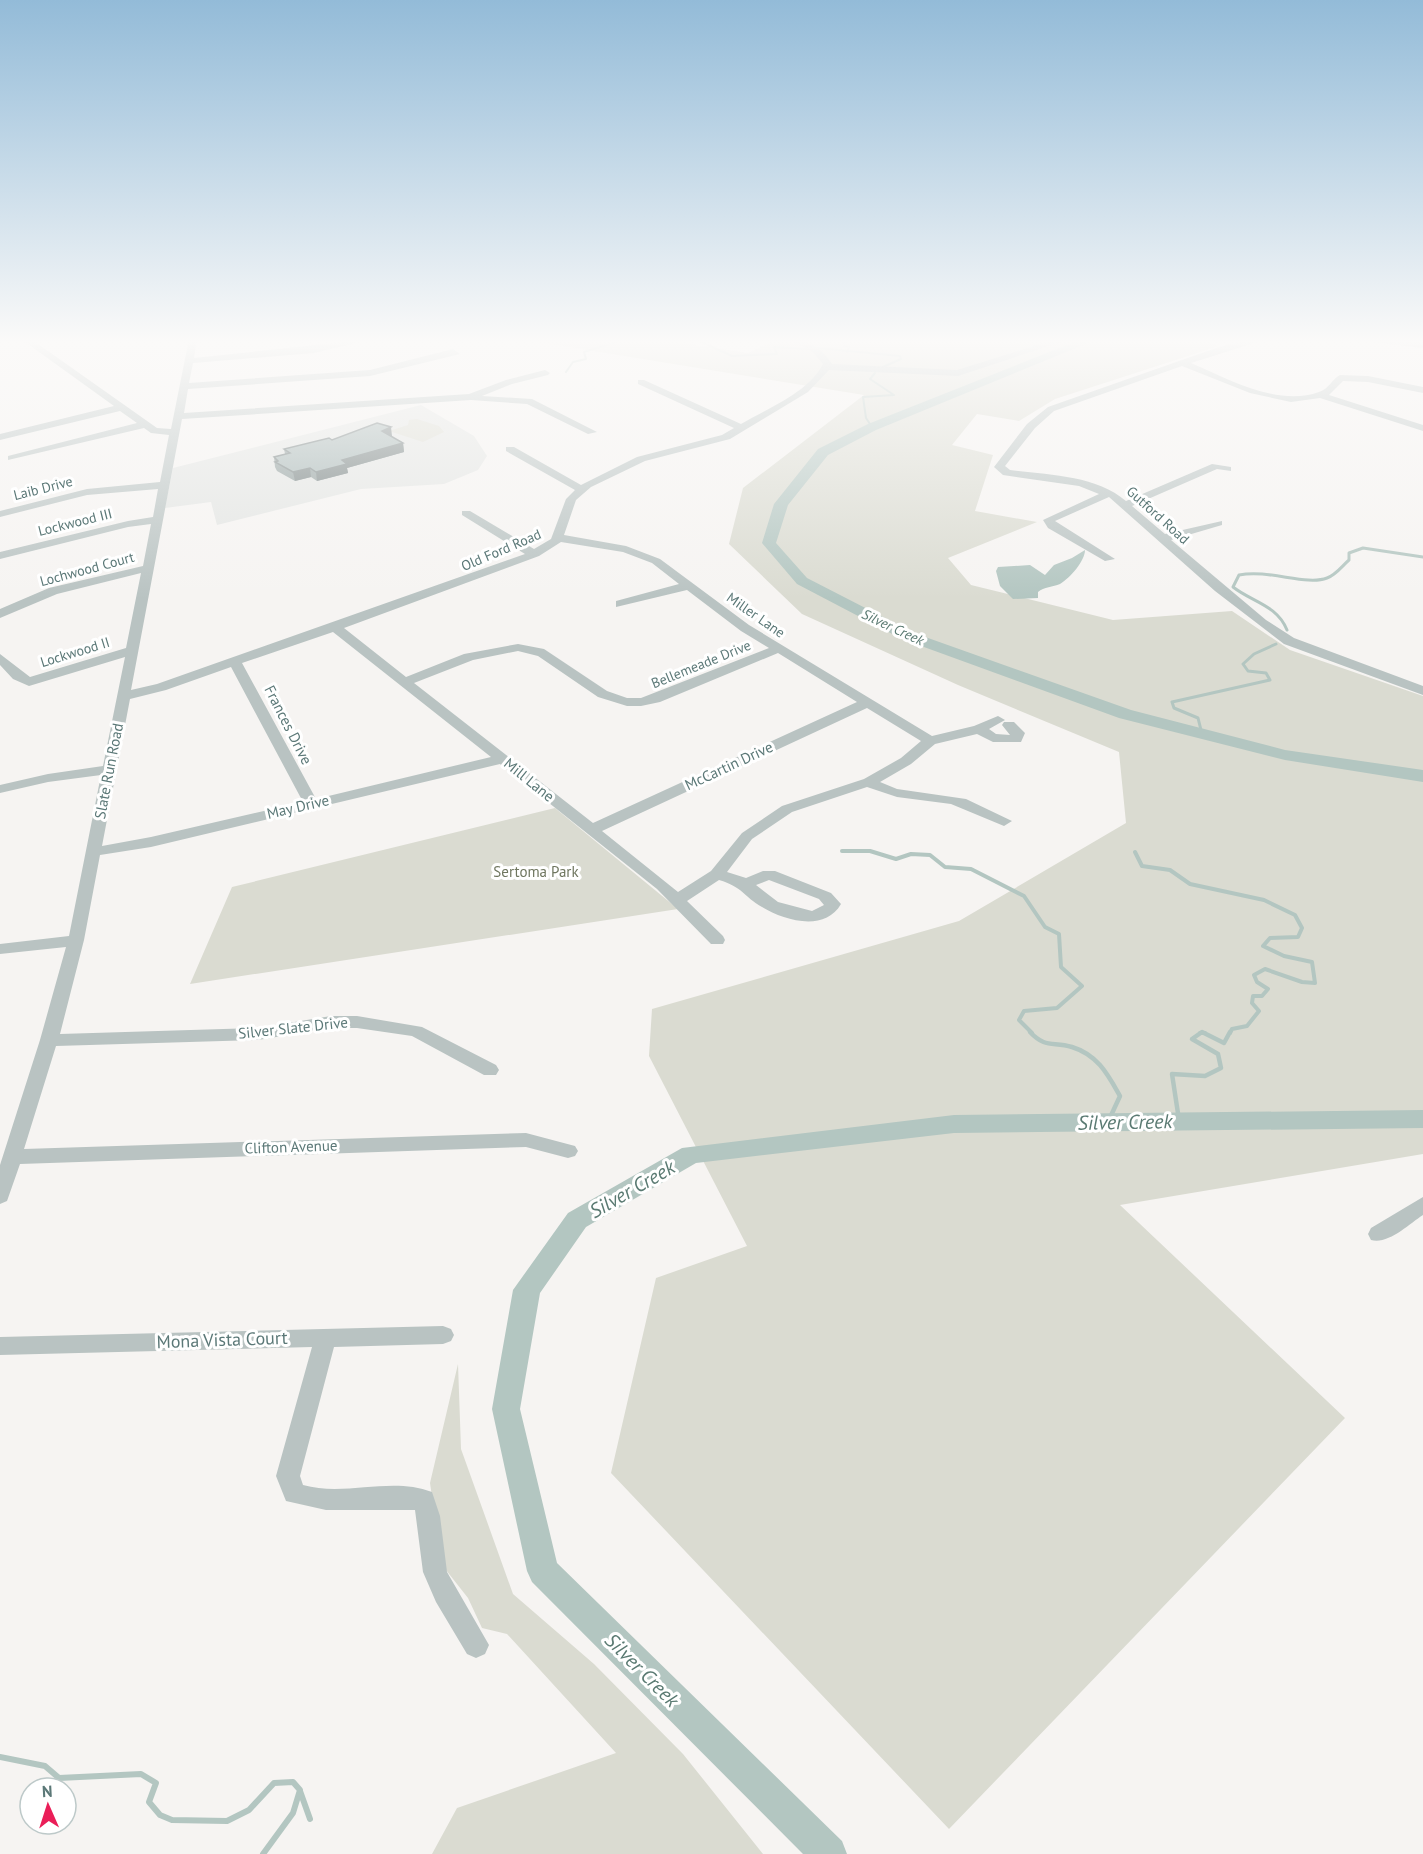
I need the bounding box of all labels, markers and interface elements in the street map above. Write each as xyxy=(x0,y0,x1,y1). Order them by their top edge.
street label: Laib Drive xyxy=(12,472,74,504)
street label: Gutford Road xyxy=(1123,482,1193,548)
street label: Lockwood III xyxy=(36,504,114,540)
street label: Old Ford Road xyxy=(458,525,544,575)
street label: Lochwood Court xyxy=(38,548,136,590)
street label: Miller Lane xyxy=(723,588,789,642)
water label: Silver Creek xyxy=(859,605,927,649)
street label: Lockwood II xyxy=(38,633,112,671)
street label: Bellemeade Drive xyxy=(649,636,753,692)
street label: Frances Drive xyxy=(260,682,317,768)
street label: Slate Run Road xyxy=(90,721,127,820)
street label: McCartin Drive xyxy=(682,737,776,794)
street label: Mill Lane xyxy=(500,754,558,806)
street label: May Drive xyxy=(265,790,331,823)
park label: Sertoma Park xyxy=(493,862,579,881)
street label: Silver Slate Drive xyxy=(237,1012,349,1043)
water label: Silver Creek xyxy=(1077,1108,1174,1136)
street label: Clifton Avenue xyxy=(244,1135,338,1158)
water label: Silver Creek xyxy=(584,1154,680,1224)
street label: Mona Vista Court xyxy=(156,1326,288,1353)
water label: Silver Creek xyxy=(599,1627,685,1713)
north arrow xyxy=(18,1776,78,1836)
text: N xyxy=(41,1781,53,1801)

